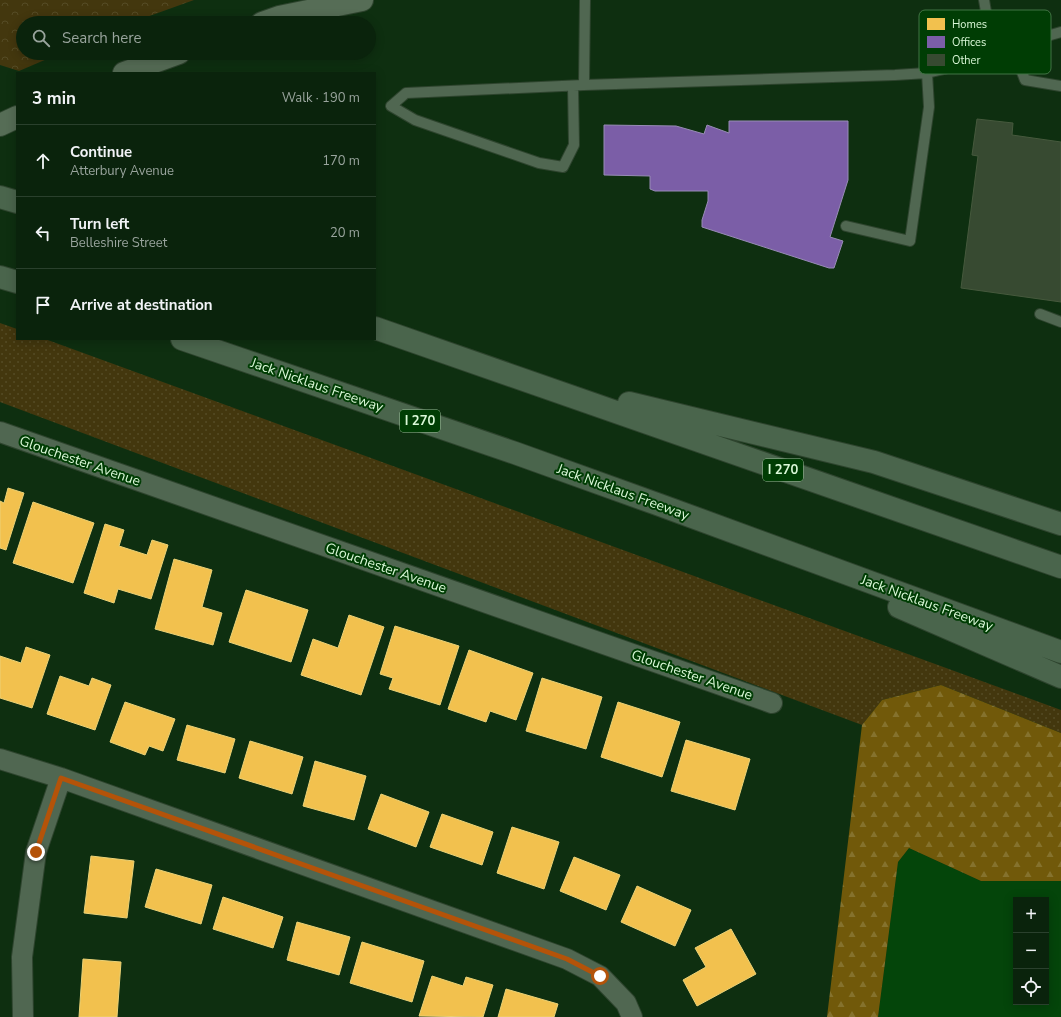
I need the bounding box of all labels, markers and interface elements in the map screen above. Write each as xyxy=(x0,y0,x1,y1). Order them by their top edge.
legend xyxy=(919,10,1051,74)
search box xyxy=(16,16,376,60)
text: Homes xyxy=(952,17,987,32)
icon: search xyxy=(30,27,52,49)
text: Search here xyxy=(62,28,142,48)
text: Offices xyxy=(952,35,986,50)
text: Other xyxy=(952,53,980,68)
text: 3 min xyxy=(32,87,76,110)
text: Walk · 190 m xyxy=(282,89,360,107)
text: Continue xyxy=(70,142,132,162)
icon: ahead xyxy=(32,150,54,172)
text: 170 m xyxy=(322,152,360,170)
text: Atterbury Avenue xyxy=(70,162,174,180)
text: Turn left xyxy=(70,214,129,234)
icon: left xyxy=(32,222,54,244)
text: 20 m xyxy=(330,224,360,242)
text: Belleshire Street xyxy=(70,234,167,252)
icon: arrive xyxy=(32,294,54,316)
text: Arrive at destination xyxy=(70,295,213,315)
street label: Jack Nicklaus Freeway xyxy=(247,353,387,417)
road number: I 270 xyxy=(400,410,440,432)
street label: Glouchester Avenue xyxy=(17,431,143,491)
street label: Jack Nicklaus Freeway xyxy=(553,459,692,525)
road number: I 270 xyxy=(763,459,803,481)
street label: Glouchester Avenue xyxy=(323,538,449,598)
street label: Jack Nicklaus Freeway xyxy=(857,570,996,636)
street label: Glouchester Avenue xyxy=(629,645,755,705)
route end xyxy=(27,843,45,861)
map controls xyxy=(1013,897,1049,1005)
button: + xyxy=(1013,897,1049,933)
button: − xyxy=(1013,933,1049,969)
route start xyxy=(591,967,609,985)
button: locate xyxy=(1013,969,1049,1005)

